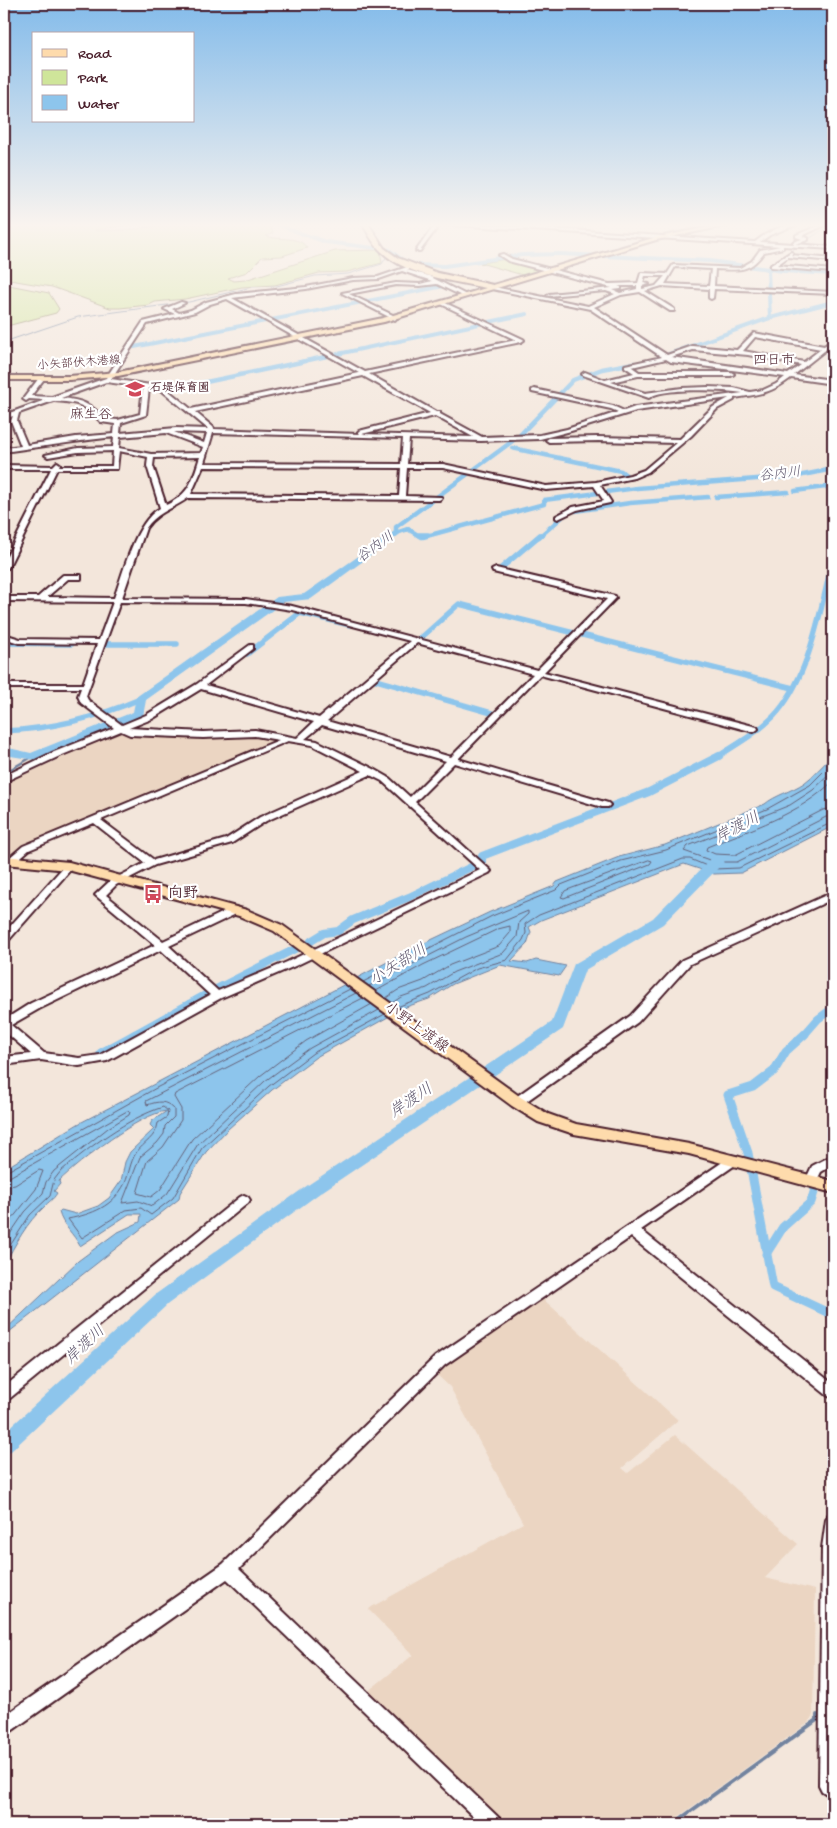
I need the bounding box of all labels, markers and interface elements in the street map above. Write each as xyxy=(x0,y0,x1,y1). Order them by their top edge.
legend xyxy=(32,32,195,122)
text: Road xyxy=(78,46,112,64)
text: Park xyxy=(77,70,108,88)
text: Water xyxy=(78,96,120,114)
street label: 小矢部伏木港線 xyxy=(37,353,121,374)
district label: 四日市 xyxy=(753,353,795,370)
school or university icon: 石堤保育園 xyxy=(124,378,146,400)
place label: 石堤保育園 xyxy=(150,381,210,396)
district label: 麻生谷 xyxy=(70,407,112,424)
water label: 谷内川 xyxy=(758,463,802,486)
water label: 谷内川 xyxy=(353,528,398,567)
water label: 岸渡川 xyxy=(712,808,764,849)
bus stop icon: 向野 xyxy=(142,883,164,905)
place label: 向野 xyxy=(168,884,198,903)
water label: 小矢部川 xyxy=(366,940,431,991)
street label: 小野上渡線 xyxy=(380,998,452,1057)
water label: 岸渡川 xyxy=(386,1080,437,1123)
water label: 岸渡川 xyxy=(61,1322,110,1369)

